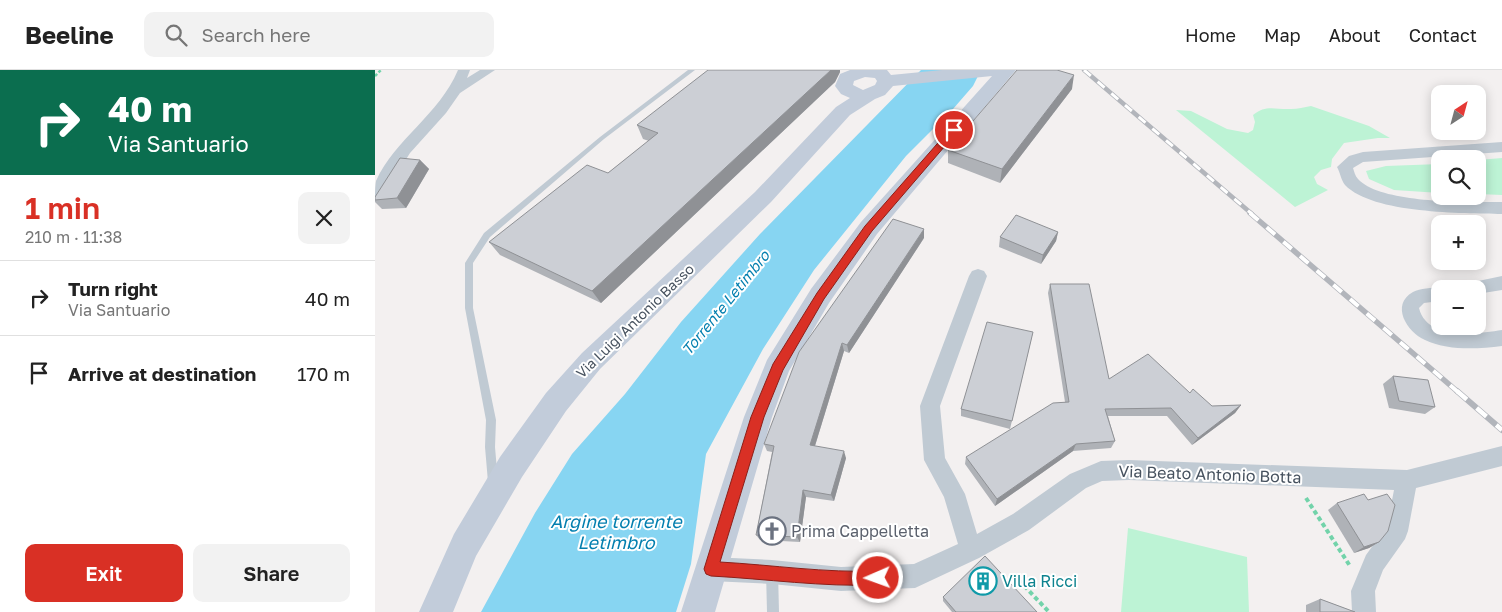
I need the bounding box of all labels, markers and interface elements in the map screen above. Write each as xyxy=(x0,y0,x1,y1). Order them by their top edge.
search box xyxy=(144,12,494,57)
text: Beeline xyxy=(25,20,114,49)
icon: search xyxy=(162,21,190,49)
text: Search here xyxy=(202,23,310,46)
text: Home xyxy=(1185,24,1236,46)
text: Map xyxy=(1264,24,1301,46)
text: About xyxy=(1329,24,1381,46)
text: Contact xyxy=(1409,24,1477,46)
north arrow xyxy=(1431,85,1486,140)
map controls xyxy=(1431,85,1486,335)
text: 40 m xyxy=(108,88,192,130)
icon: right xyxy=(25,90,90,155)
pin xyxy=(933,109,975,151)
icon: arrive xyxy=(940,116,968,144)
text: Via Santuario xyxy=(108,130,249,157)
button: search xyxy=(1431,150,1486,205)
text: 1 min xyxy=(25,190,100,226)
button: close xyxy=(298,192,350,244)
button: + xyxy=(1431,215,1486,270)
text: 210 m · 11:38 xyxy=(25,227,122,247)
water label: Torrente Letimbro xyxy=(678,246,773,358)
street label: Via Luigi Antonio Basso xyxy=(572,260,697,381)
text: Turn right xyxy=(68,277,158,300)
button: − xyxy=(1431,280,1486,335)
icon: right xyxy=(25,284,53,312)
text: 40 m xyxy=(305,287,350,310)
text: Via Santuario xyxy=(68,300,170,320)
icon: arrive xyxy=(25,359,53,387)
text: Arrive at destination xyxy=(68,362,256,385)
text: 170 m xyxy=(297,362,350,385)
street label: Via Beato Antonio Botta xyxy=(1118,461,1302,487)
water label: Argine torrente Letimbro xyxy=(550,510,683,553)
church icon: Prima Cappelletta xyxy=(757,516,787,546)
place label: Prima Cappelletta xyxy=(791,521,929,541)
button: Exit xyxy=(25,544,183,602)
button: Share xyxy=(193,544,350,602)
position arrow xyxy=(851,551,903,603)
building icon: Villa Ricci xyxy=(968,566,998,596)
place label: Villa Ricci xyxy=(1002,571,1077,591)

